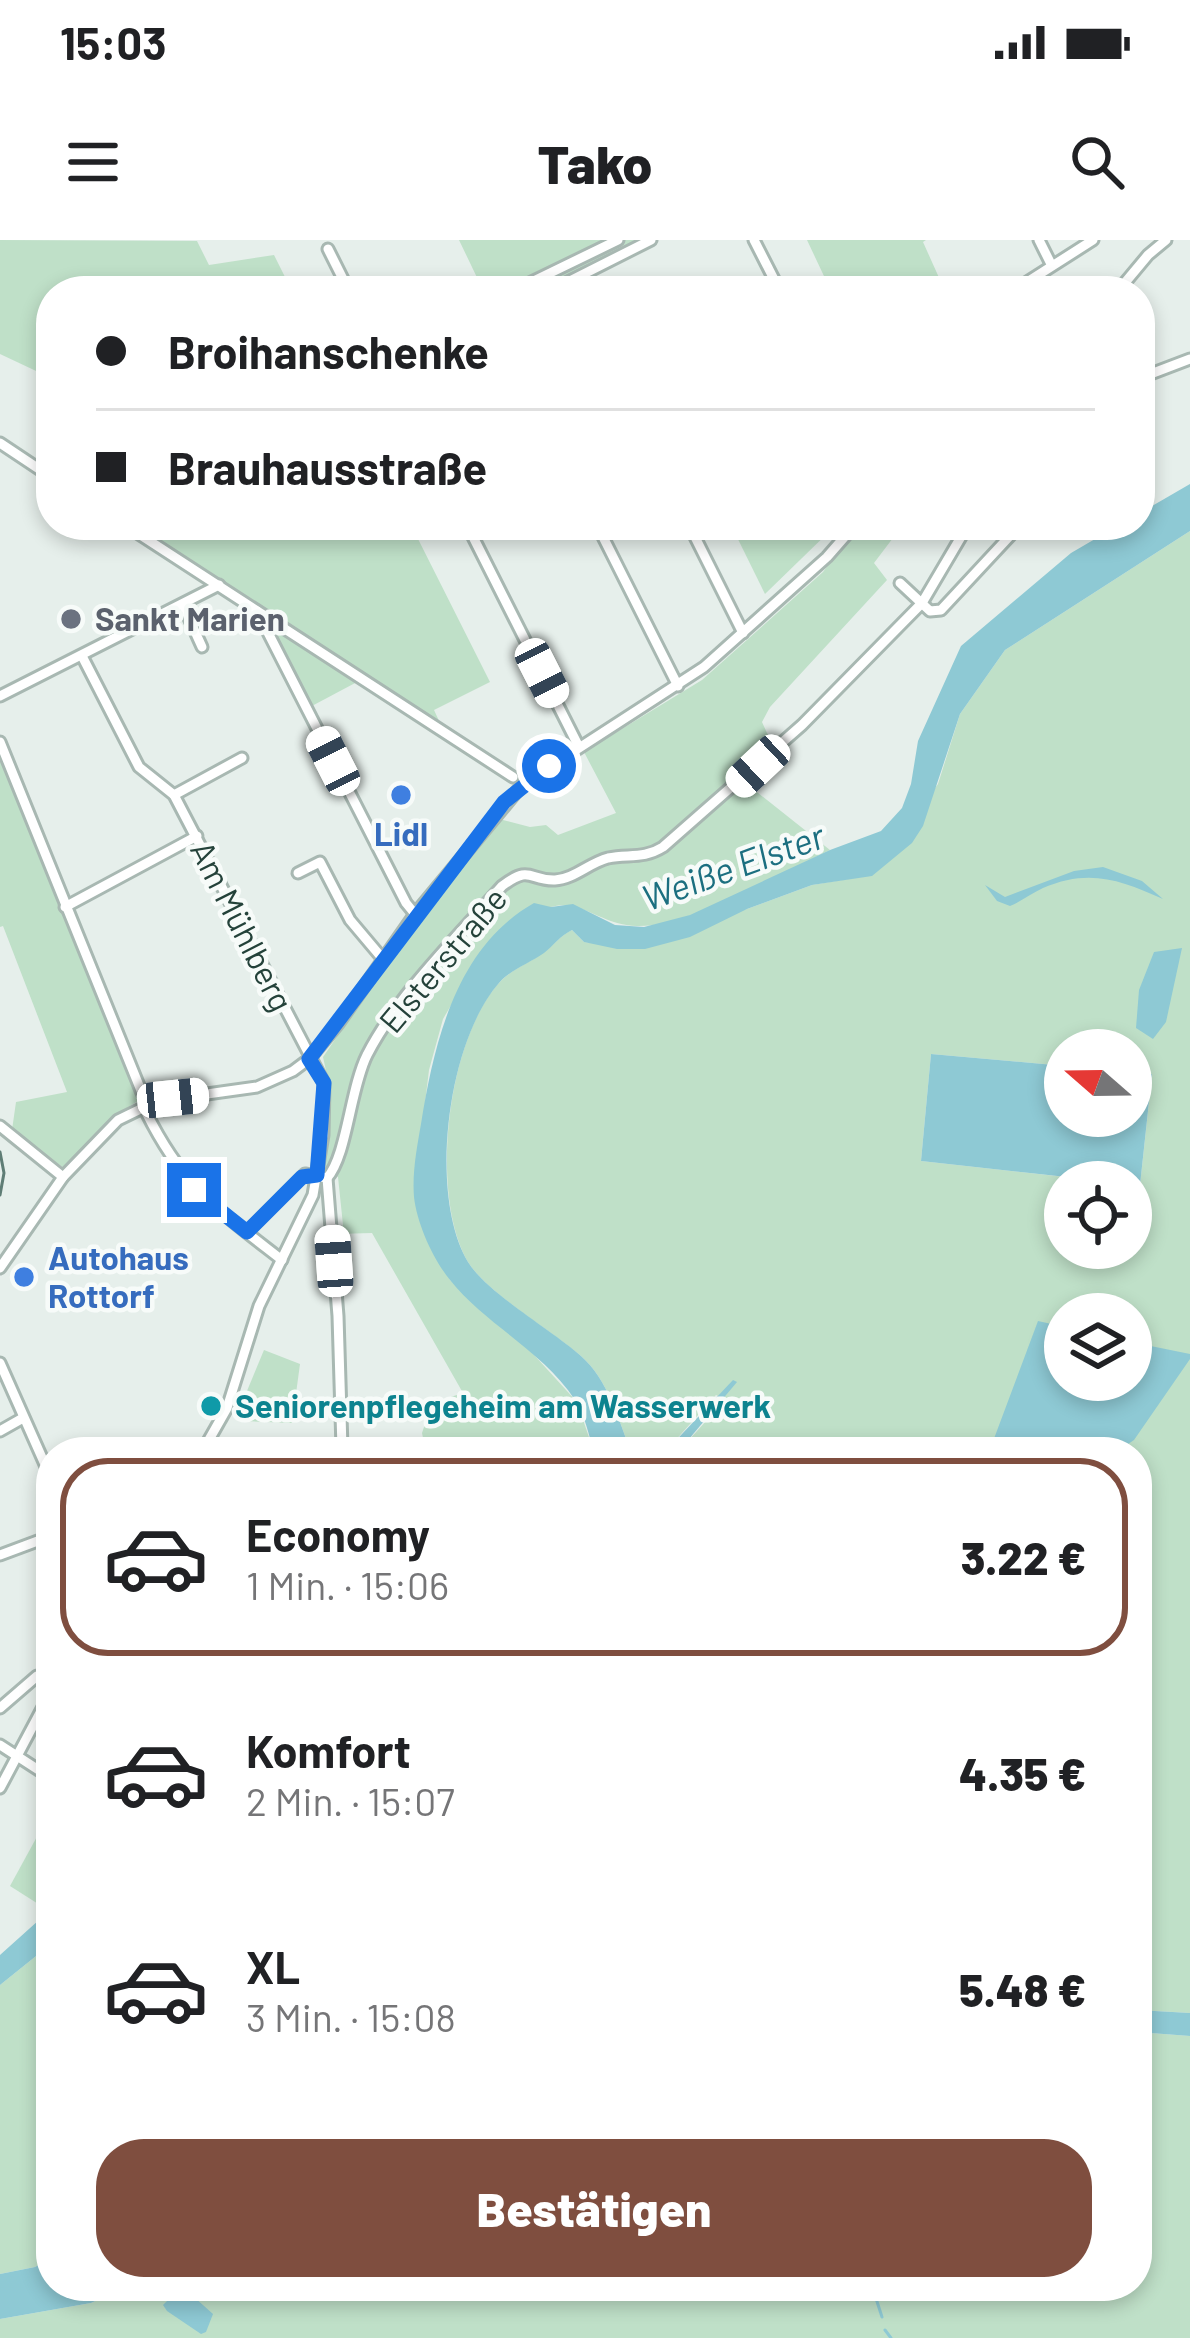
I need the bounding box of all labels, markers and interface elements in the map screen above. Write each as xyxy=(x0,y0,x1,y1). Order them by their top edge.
text: 15:03 xyxy=(60,15,167,69)
icon: menu xyxy=(60,129,126,195)
icon: search xyxy=(1064,129,1130,195)
text: Tako xyxy=(538,130,652,195)
text: Broihanschenke xyxy=(168,324,489,378)
text: Brauhausstraße xyxy=(168,440,487,494)
place label: Sankt Marien xyxy=(95,598,285,638)
marker: Sankt Marien xyxy=(58,606,84,632)
car xyxy=(510,633,574,713)
car xyxy=(301,721,365,801)
car xyxy=(719,728,797,804)
route start xyxy=(522,739,576,793)
marker: Lidl xyxy=(388,782,414,808)
water label: Weiße Elster xyxy=(635,812,831,918)
place label: Lidl xyxy=(374,813,428,853)
street label: Am Mühlberg xyxy=(183,834,303,1017)
street label: Elsterstraße xyxy=(370,879,514,1040)
north arrow xyxy=(1044,1029,1152,1137)
map controls xyxy=(1044,1029,1152,1401)
car xyxy=(135,1076,211,1120)
button: locate xyxy=(1044,1161,1152,1269)
route end xyxy=(167,1163,221,1217)
car xyxy=(314,1224,354,1298)
place label: Autohaus Rottorf xyxy=(48,1237,189,1315)
marker: Autohaus Rottorf xyxy=(11,1264,37,1290)
button: layers xyxy=(1044,1293,1152,1401)
place label: Seniorenpflegeheim am Wasserwerk xyxy=(235,1385,771,1425)
marker: Seniorenpflegeheim am Wasserwerk xyxy=(198,1393,224,1419)
icon: car xyxy=(102,1503,210,1611)
text: Economy xyxy=(246,1507,430,1561)
text: 3.22 € xyxy=(961,1530,1086,1584)
text: 1 Min. · 15:06 xyxy=(246,1561,449,1608)
icon: car xyxy=(102,1719,210,1827)
text: Komfort xyxy=(246,1723,411,1777)
text: 4.35 € xyxy=(959,1746,1086,1800)
text: 2 Min. · 15:07 xyxy=(246,1777,455,1824)
icon: car xyxy=(102,1935,210,2043)
text: XL xyxy=(246,1939,300,1993)
text: 5.48 € xyxy=(959,1962,1086,2016)
text: 3 Min. · 15:08 xyxy=(246,1993,456,2040)
button: Bestätigen xyxy=(96,2139,1092,2277)

